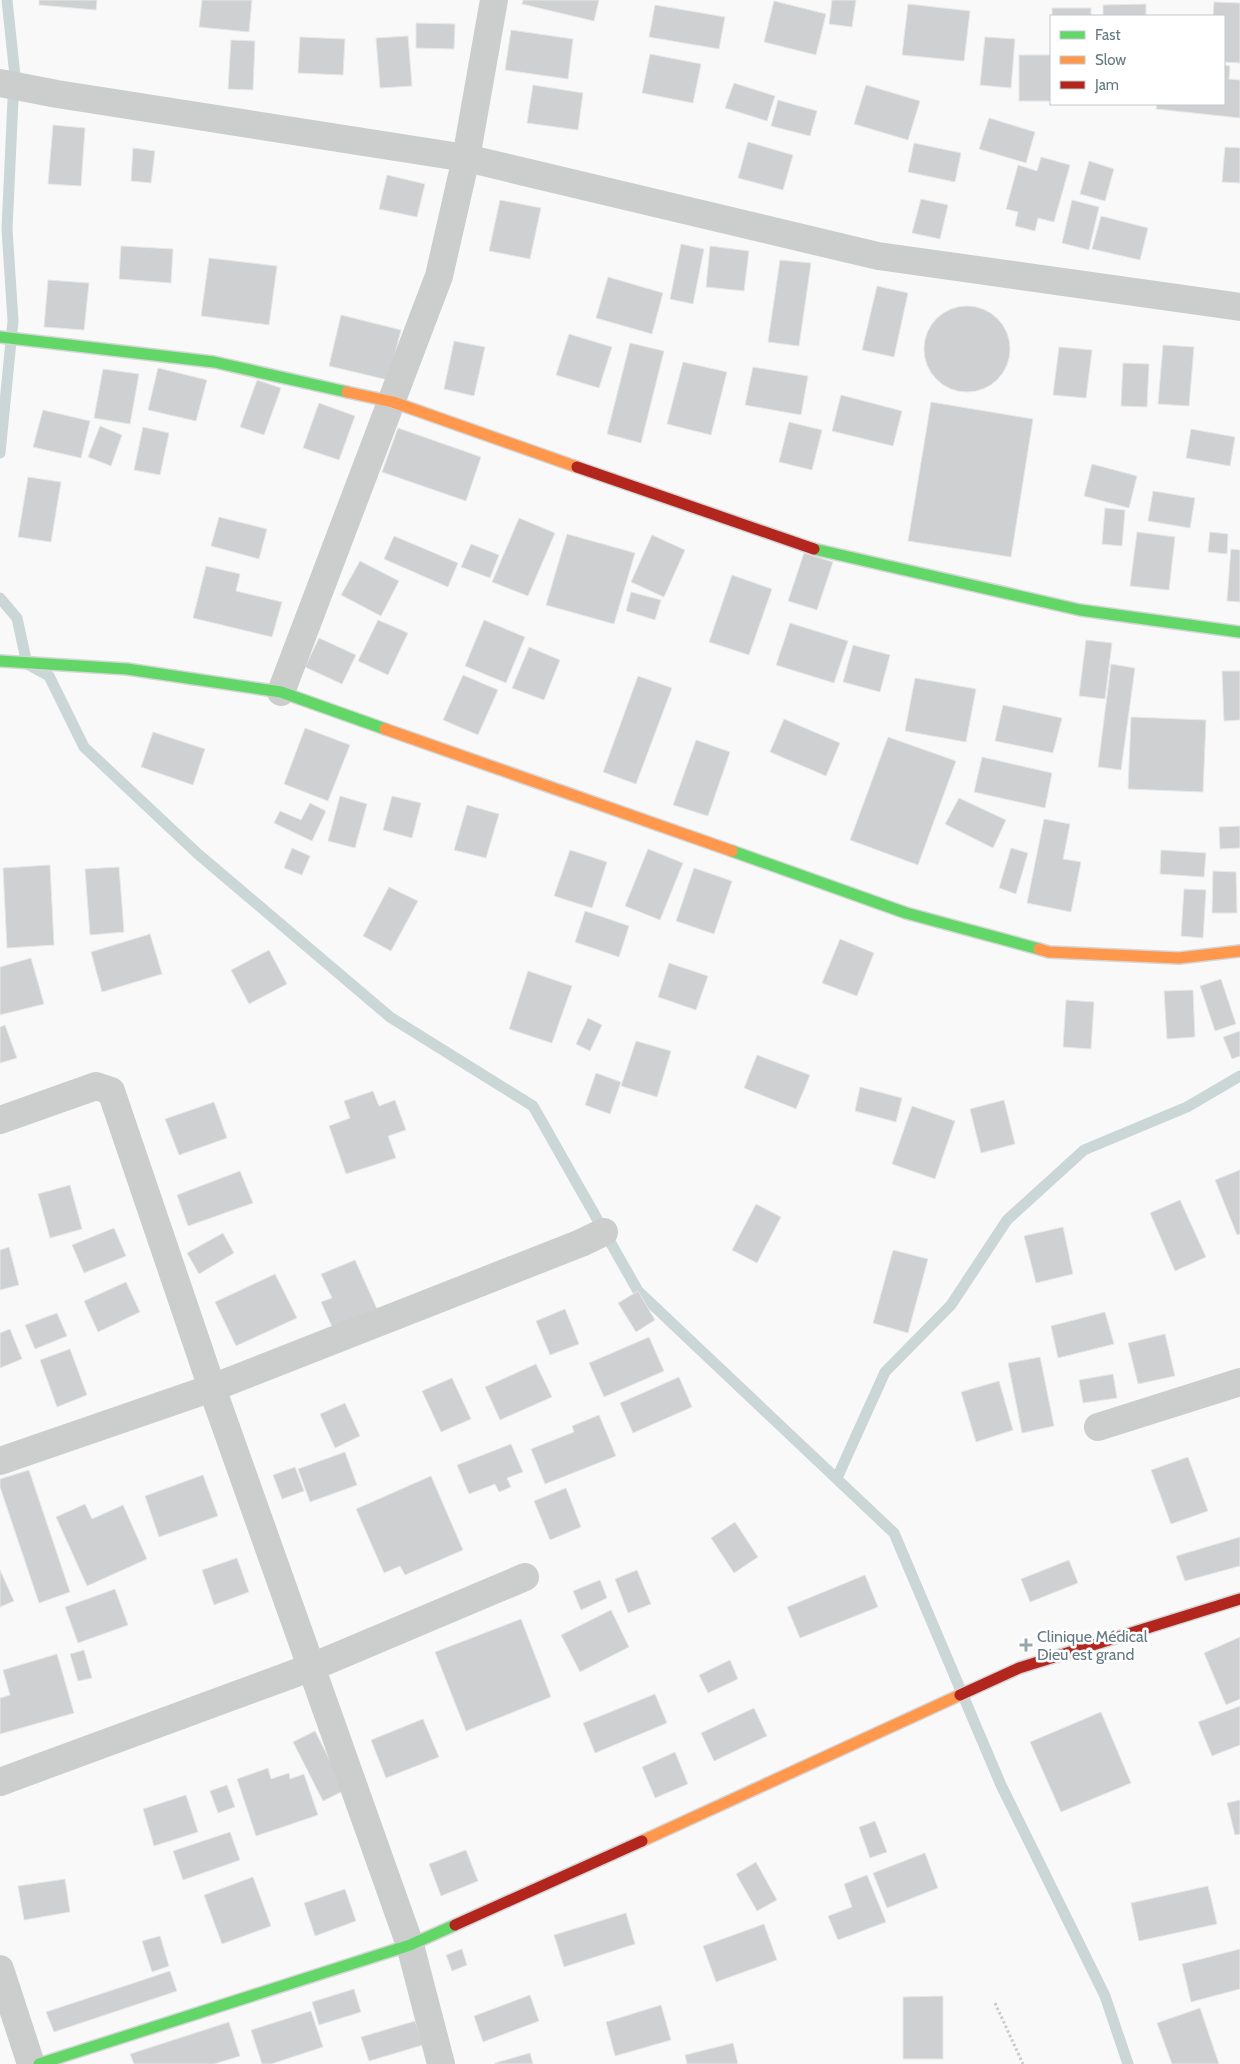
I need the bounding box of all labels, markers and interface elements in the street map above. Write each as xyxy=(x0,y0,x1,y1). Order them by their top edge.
legend xyxy=(1050,15,1225,105)
text: Fast xyxy=(1095,26,1120,44)
text: Slow xyxy=(1095,51,1126,69)
text: Jam xyxy=(1094,76,1119,94)
place label: Clinique Médical Dieu est grand xyxy=(1037,1627,1148,1664)
marker: Clinique Médical Dieu est grand xyxy=(1019,1638,1033,1652)

